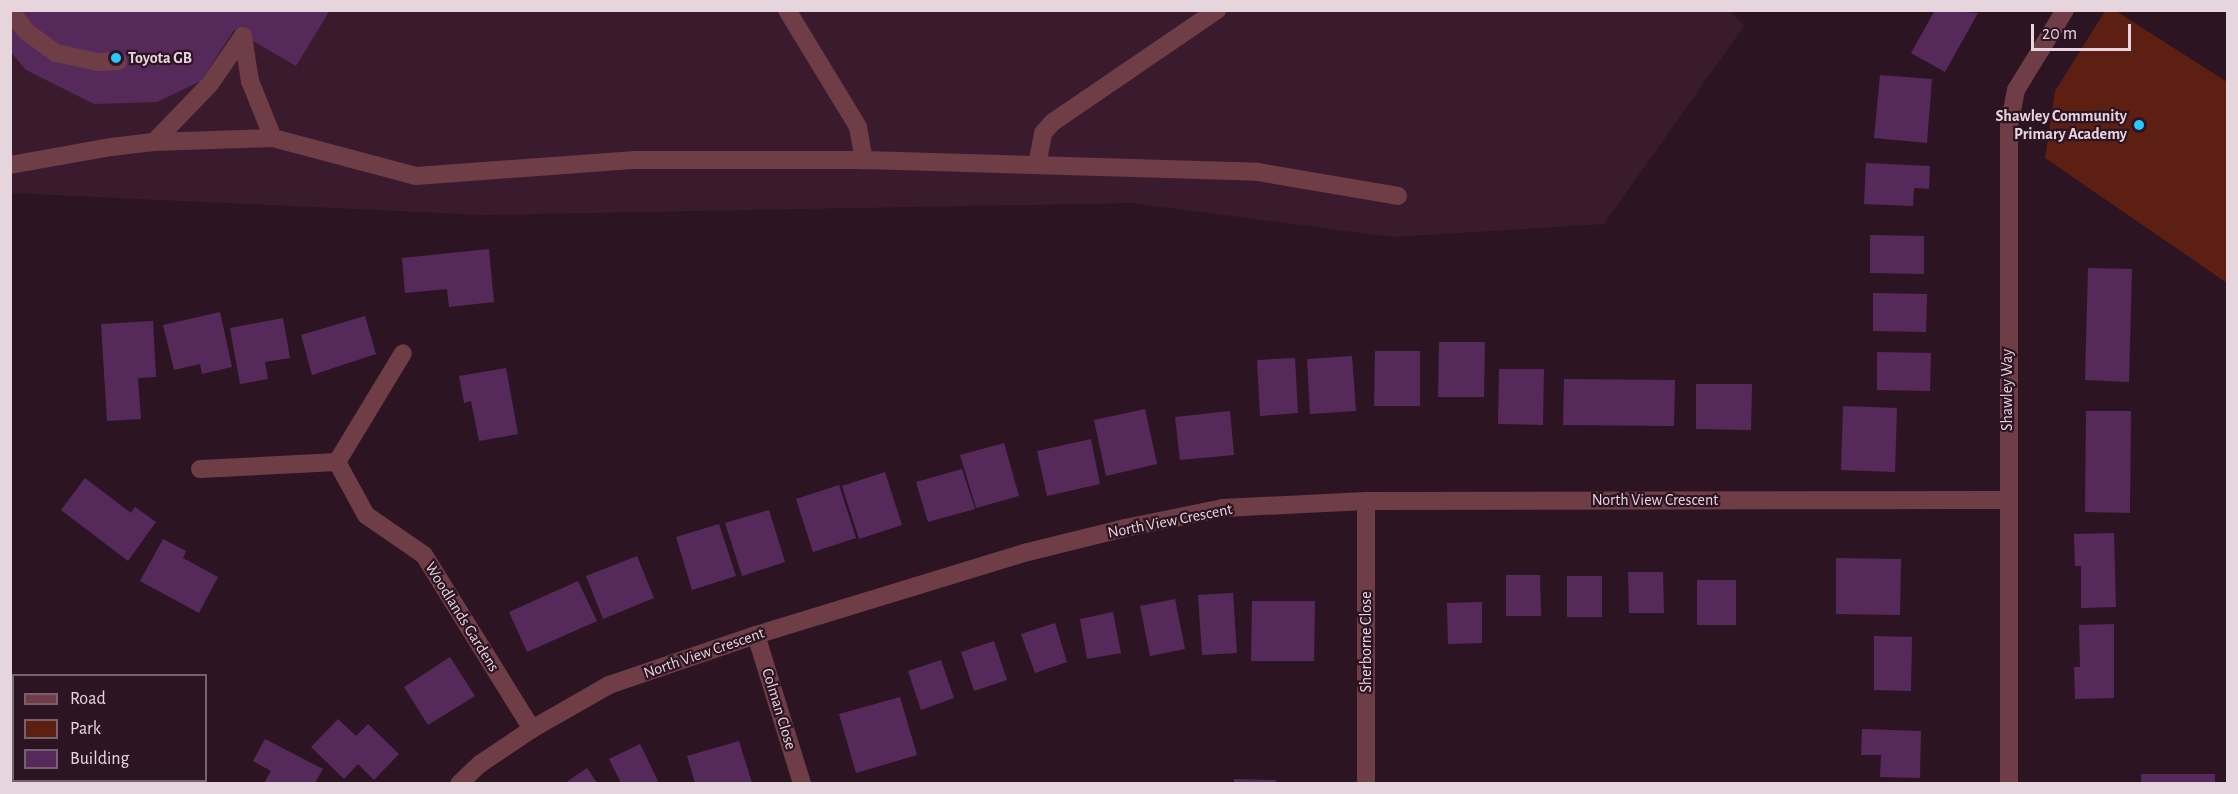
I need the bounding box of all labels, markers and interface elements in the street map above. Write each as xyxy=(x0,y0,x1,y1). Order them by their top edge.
scale bar xyxy=(2034,12,2134,50)
text: 20 m xyxy=(2042,25,2077,43)
place label: Toyota GB xyxy=(128,48,192,68)
marker: Toyota GB xyxy=(109,51,123,65)
place label: Shawley Community Primary Academy xyxy=(1996,106,2127,144)
marker: Shawley Community Primary Academy xyxy=(2132,118,2146,132)
street label: Shawley Way xyxy=(1997,349,2017,431)
street label: North View Crescent xyxy=(1592,490,1718,510)
street label: North View Crescent xyxy=(1106,500,1234,542)
street label: Woodlands Gardens xyxy=(421,559,503,675)
street label: Sherborne Close xyxy=(1356,591,1376,693)
street label: North View Crescent xyxy=(641,623,767,683)
street label: Colman Close xyxy=(758,666,800,752)
legend xyxy=(12,674,207,782)
text: Road xyxy=(70,690,106,708)
text: Park xyxy=(70,720,101,738)
text: Building xyxy=(70,750,129,768)

